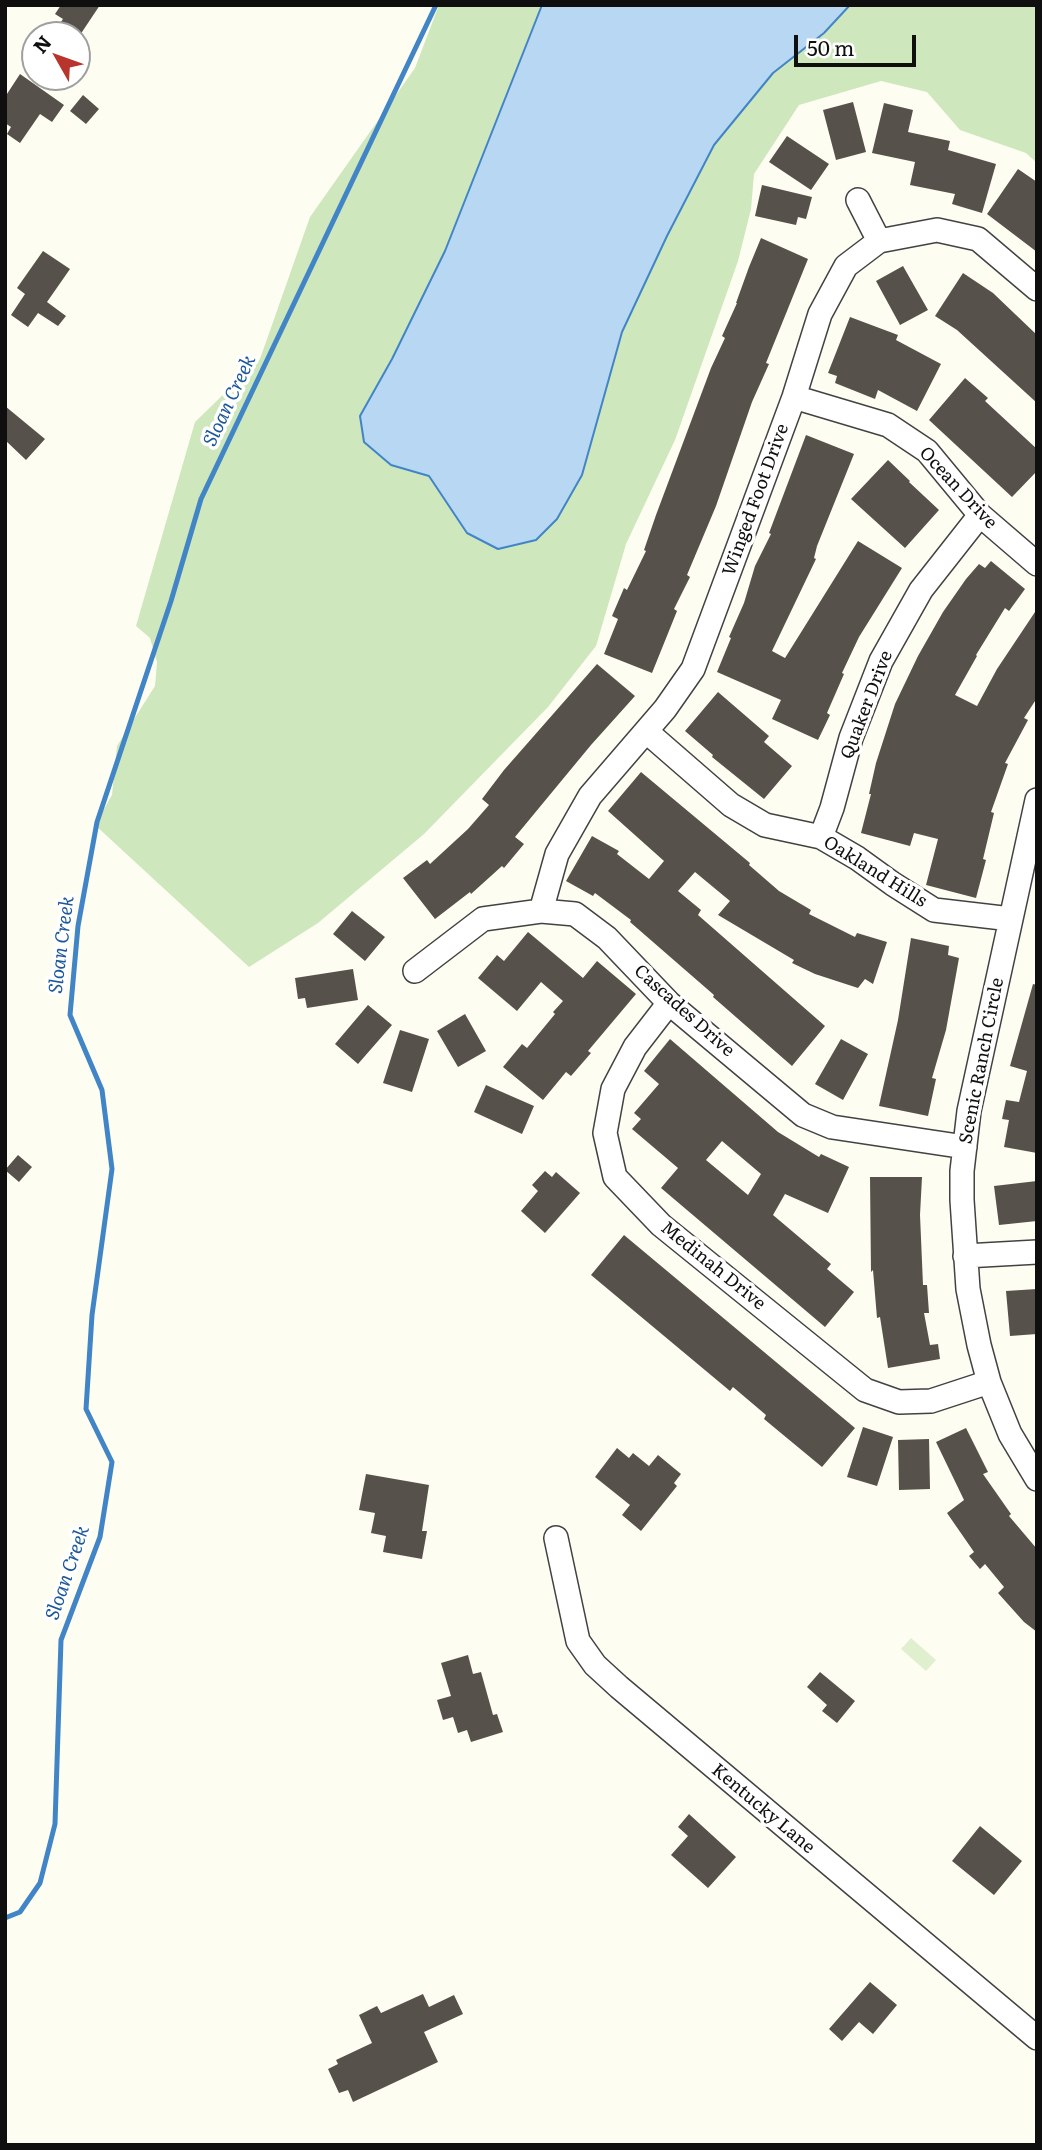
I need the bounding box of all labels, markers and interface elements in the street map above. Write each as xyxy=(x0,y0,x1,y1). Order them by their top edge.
north arrow xyxy=(21,21,91,91)
scale bar xyxy=(797,21,920,65)
text: N xyxy=(26,29,57,59)
text: 50 m xyxy=(807,31,854,62)
water label: Sloan Creek xyxy=(199,352,261,450)
street label: Winged Foot Drive xyxy=(718,421,794,579)
street label: Ocean Drive xyxy=(915,443,1001,533)
street label: Quaker Drive xyxy=(836,648,898,762)
street label: Oakland Hills xyxy=(819,832,931,912)
water label: Sloan Creek xyxy=(45,895,79,995)
street label: Cascades Drive xyxy=(629,960,739,1062)
street label: Scenic Ranch Circle xyxy=(955,976,1009,1146)
street label: Medinah Drive xyxy=(656,1217,770,1315)
water label: Sloan Creek xyxy=(41,1523,95,1623)
street label: Kentucky Lane xyxy=(707,1760,819,1858)

